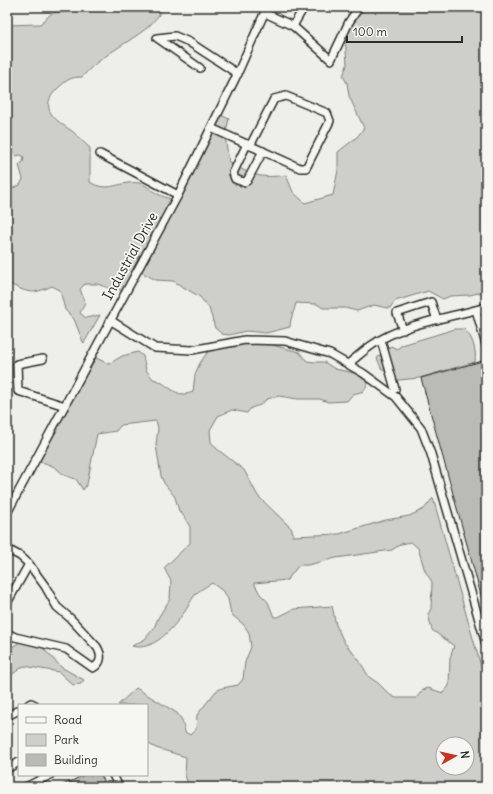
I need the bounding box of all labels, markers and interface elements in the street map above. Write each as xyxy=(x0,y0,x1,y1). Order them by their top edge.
scale bar xyxy=(347,18,462,44)
text: 100 m xyxy=(353,24,387,39)
street label: Industrial Drive xyxy=(98,209,162,303)
legend xyxy=(18,704,148,776)
text: Road xyxy=(54,712,82,727)
text: Park xyxy=(54,732,79,747)
north arrow xyxy=(435,736,475,776)
text: N xyxy=(457,750,472,759)
text: Building xyxy=(54,752,98,767)

